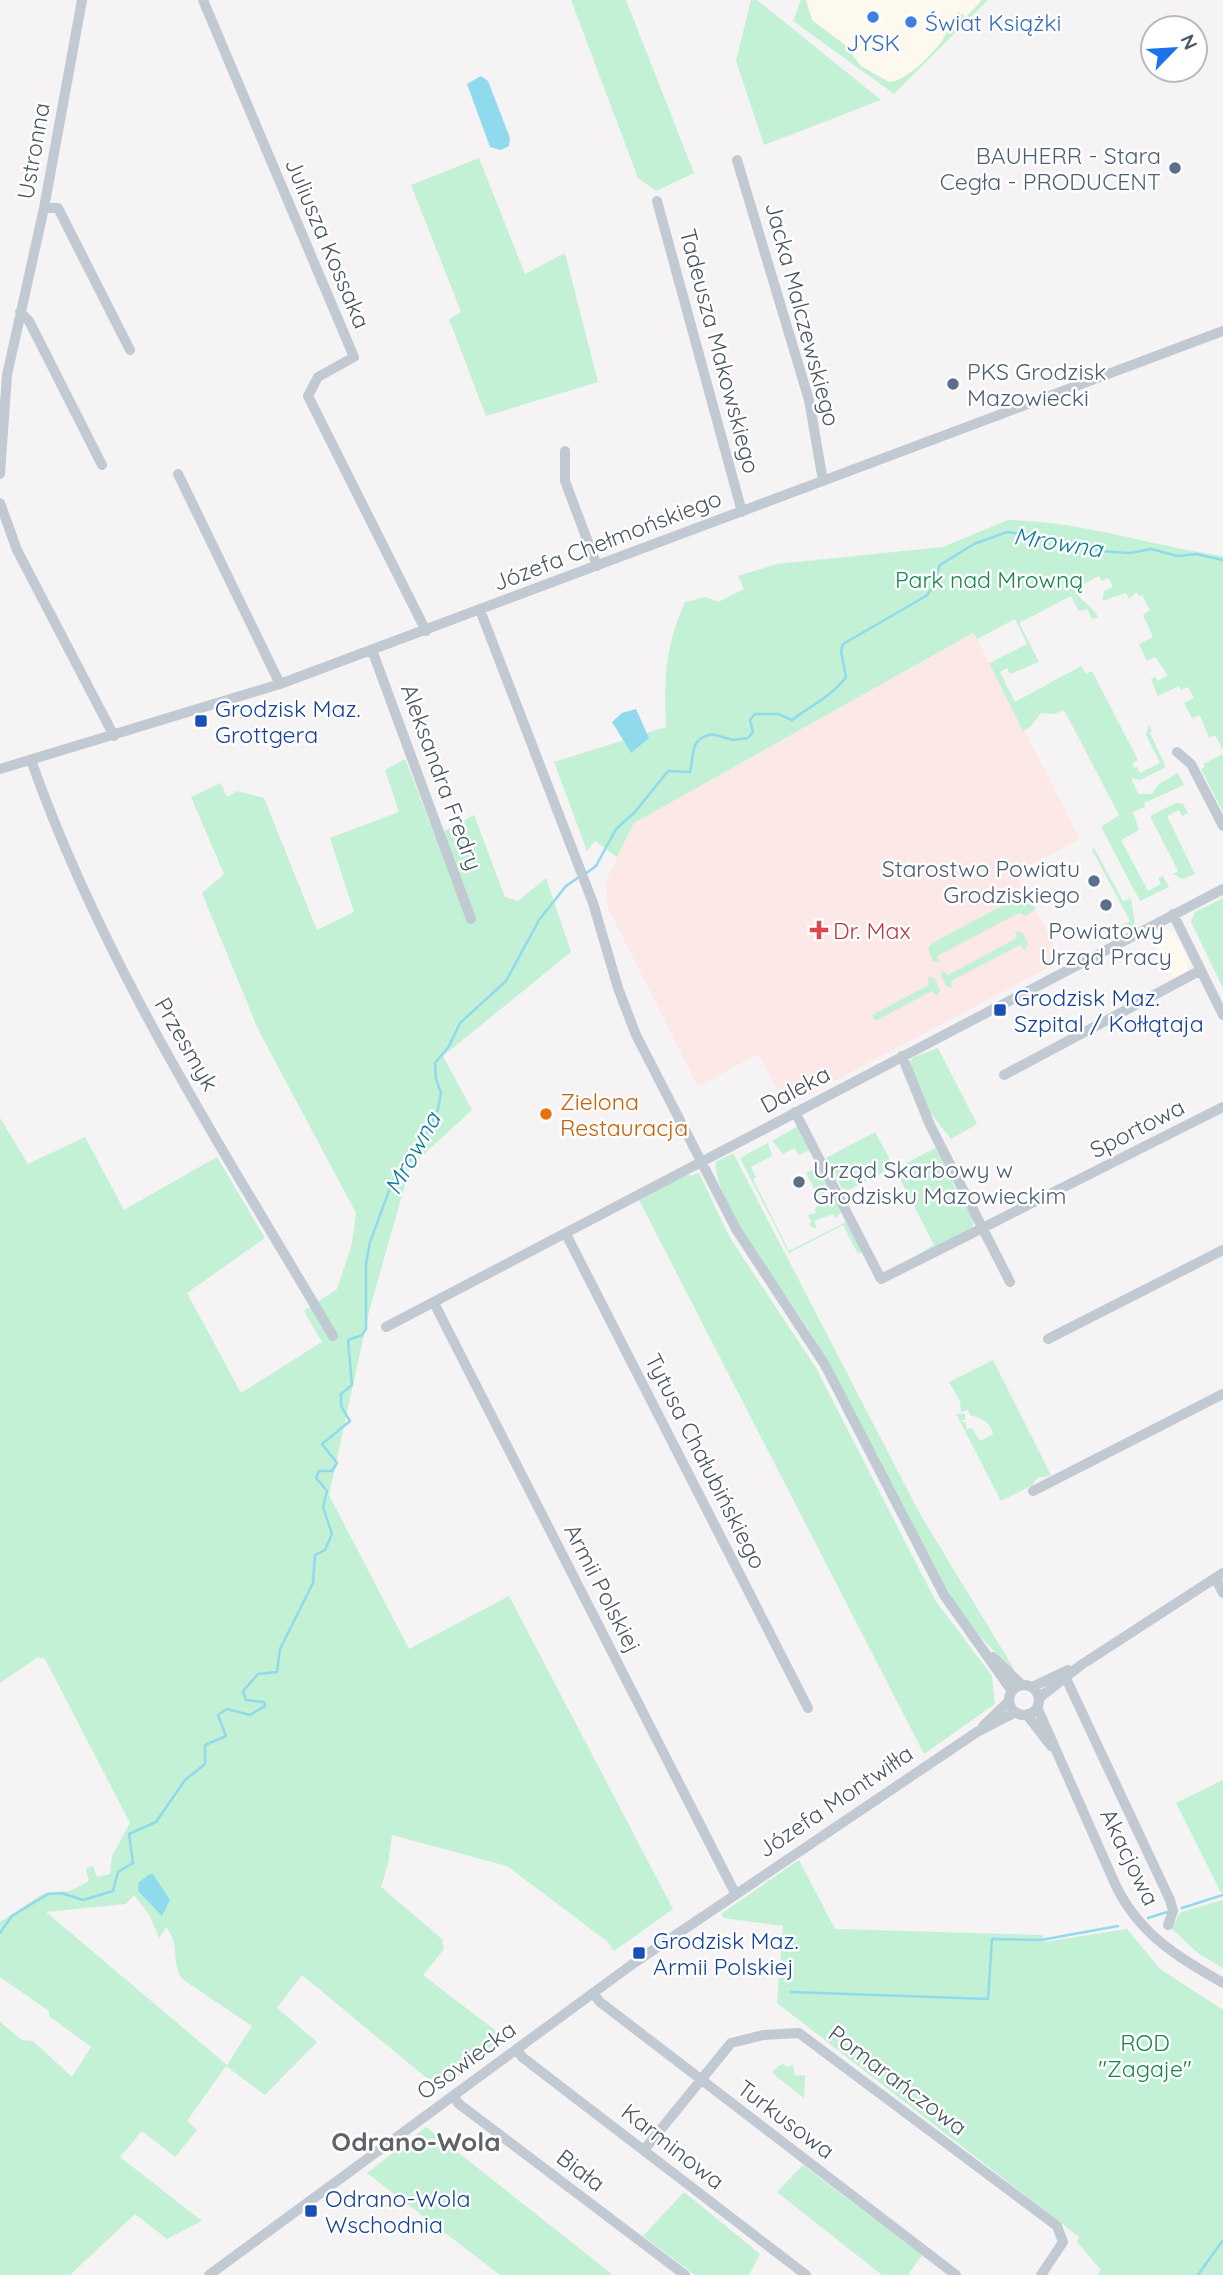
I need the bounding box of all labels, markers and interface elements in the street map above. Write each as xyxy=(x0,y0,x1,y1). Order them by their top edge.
place label: Świat Książki xyxy=(925,8,1061,37)
marker: JYSK xyxy=(865,9,881,25)
marker: Świat Książki xyxy=(903,14,919,30)
north arrow xyxy=(1139,14,1209,84)
place label: JYSK xyxy=(846,28,900,57)
text: N xyxy=(1176,30,1203,53)
street label: Ustronna xyxy=(10,100,56,202)
place label: BAUHERR - Stara Cegła - PRODUCENT xyxy=(940,141,1161,196)
street label: Juliusza Kossaka xyxy=(279,153,377,333)
marker: BAUHERR - Stara Cegła - PRODUCENT xyxy=(1167,160,1183,176)
street label: Jacka Malczewskiego xyxy=(759,199,847,429)
street label: Tadeusza Makowskiego xyxy=(673,225,767,477)
place label: PKS Grodzisk Mazowiecki xyxy=(967,357,1106,412)
marker: PKS Grodzisk Mazowiecki xyxy=(945,376,961,392)
street label: Józefa Chełmońskiego xyxy=(489,483,725,597)
water label: Mrowna xyxy=(1011,520,1106,564)
park label: Park nad Mrowną xyxy=(895,565,1083,594)
street label: Aleksandra Fredry xyxy=(395,680,489,874)
place label: Grodzisk Maz. Grottgera xyxy=(215,694,361,749)
marker: Grodzisk Maz. Grottgera xyxy=(193,713,209,729)
place label: Starostwo Powiatu Grodziskiego xyxy=(882,854,1080,909)
marker: Starostwo Powiatu Grodziskiego xyxy=(1086,873,1102,889)
marker: Powiatowy Urząd Pracy xyxy=(1098,897,1114,913)
place label: Dr. Max xyxy=(833,916,911,945)
place label: Powiatowy Urząd Pracy xyxy=(1040,916,1172,971)
marker: Dr. Max xyxy=(811,922,827,938)
place label: Grodzisk Maz. Szpital / Kołłątaja xyxy=(1014,983,1204,1038)
street label: Przesmyk xyxy=(149,992,225,1096)
marker: Grodzisk Maz. Szpital / Kołłątaja xyxy=(992,1002,1008,1018)
street label: Daleka xyxy=(755,1059,835,1119)
place label: Zielona Restauracja xyxy=(560,1087,688,1142)
street label: Sportowa xyxy=(1085,1092,1189,1164)
water label: Mrowna xyxy=(377,1105,448,1199)
marker: Zielona Restauracja xyxy=(538,1106,554,1122)
place label: Urząd Skarbowy w Grodzisku Mazowieckim xyxy=(813,1155,1066,1210)
marker: Urząd Skarbowy w Grodzisku Mazowieckim xyxy=(791,1174,807,1190)
street label: Tytusa Chałubińskiego xyxy=(639,1348,773,1574)
street label: Armii Polskiej xyxy=(558,1519,648,1657)
street label: Józefa Montwiłła xyxy=(752,1738,918,1864)
street label: Akacjowa xyxy=(1094,1804,1166,1910)
place label: Grodzisk Maz. Armii Polskiej xyxy=(653,1926,799,1981)
marker: Grodzisk Maz. Armii Polskiej xyxy=(631,1945,647,1961)
street label: Osowiecka xyxy=(411,2014,521,2106)
street label: Pomarańczowa xyxy=(823,2018,973,2142)
park label: ROD "Zagaje" xyxy=(1098,2028,1192,2083)
street label: Turkusowa xyxy=(732,2073,840,2165)
street label: Karminowa xyxy=(616,2097,730,2195)
district label: Odrano-Wola xyxy=(331,2125,501,2158)
street label: Biała xyxy=(551,2142,611,2198)
place label: Odrano-Wola Wschodnia xyxy=(325,2184,470,2239)
marker: Odrano-Wola Wschodnia xyxy=(303,2203,319,2219)

